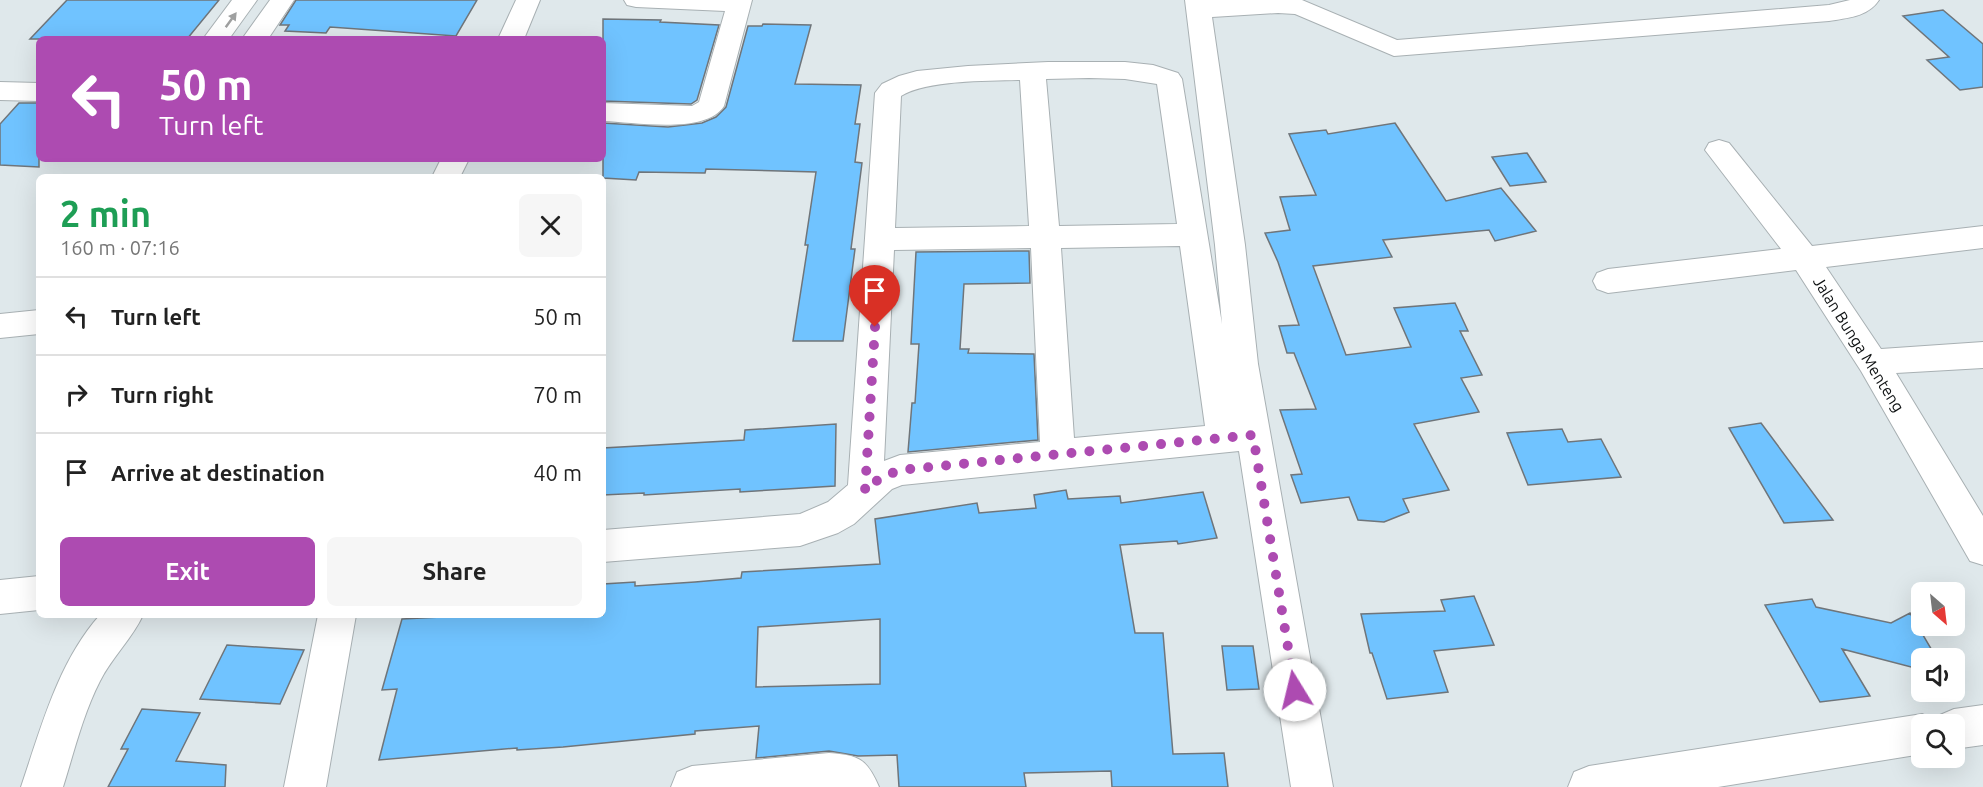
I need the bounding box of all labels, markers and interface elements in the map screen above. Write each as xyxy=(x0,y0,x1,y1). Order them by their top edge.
one-way arrow xyxy=(225,12,237,28)
icon: left xyxy=(60,60,138,138)
text: 50 m xyxy=(159,61,253,108)
text: Turn left xyxy=(159,110,263,140)
text: 2 min xyxy=(60,193,151,234)
button: close xyxy=(519,194,582,257)
text: 160 m · 07:16 xyxy=(60,236,180,259)
pin xyxy=(849,265,900,327)
street label: Jalan Bunga Menteng xyxy=(1810,273,1908,415)
icon: arrive xyxy=(858,274,891,307)
icon: left xyxy=(60,300,93,333)
text: Turn left xyxy=(111,304,201,329)
text: 50 m xyxy=(533,304,582,329)
icon: right xyxy=(60,378,93,411)
text: Turn right xyxy=(111,382,213,407)
text: 70 m xyxy=(533,382,582,407)
icon: arrive xyxy=(60,456,93,489)
text: Arrive at destination xyxy=(111,460,325,485)
text: 40 m xyxy=(533,460,582,485)
button: Exit xyxy=(60,537,315,606)
button: Share xyxy=(327,537,582,606)
north arrow xyxy=(1911,582,1965,636)
map controls xyxy=(1911,582,1965,768)
button: sound xyxy=(1911,648,1965,702)
position arrow xyxy=(1263,658,1327,722)
button: search xyxy=(1911,714,1965,768)

